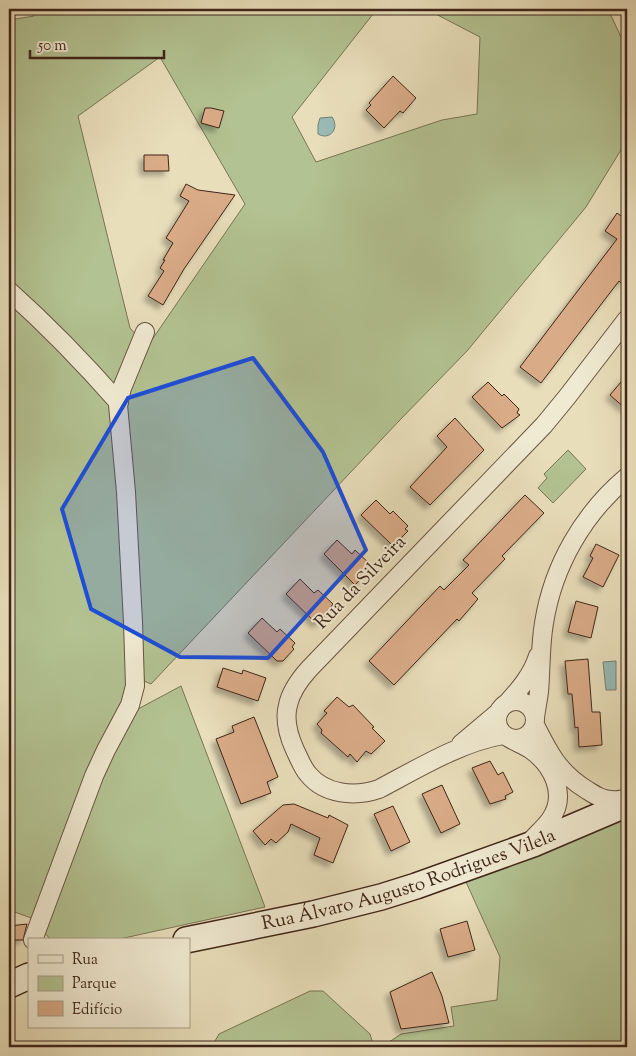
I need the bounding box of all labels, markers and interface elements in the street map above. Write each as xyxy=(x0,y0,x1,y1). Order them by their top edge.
scale bar xyxy=(30,28,164,60)
text: 50 m xyxy=(37,36,67,57)
street label: Rua da Silveira xyxy=(309,530,413,636)
street label: Rua Álvaro Augusto Rodrigues Vilela xyxy=(259,822,560,938)
legend xyxy=(28,938,190,1028)
text: Rua xyxy=(72,950,98,971)
text: Parque xyxy=(72,974,116,995)
text: Edifício xyxy=(72,1000,122,1021)

